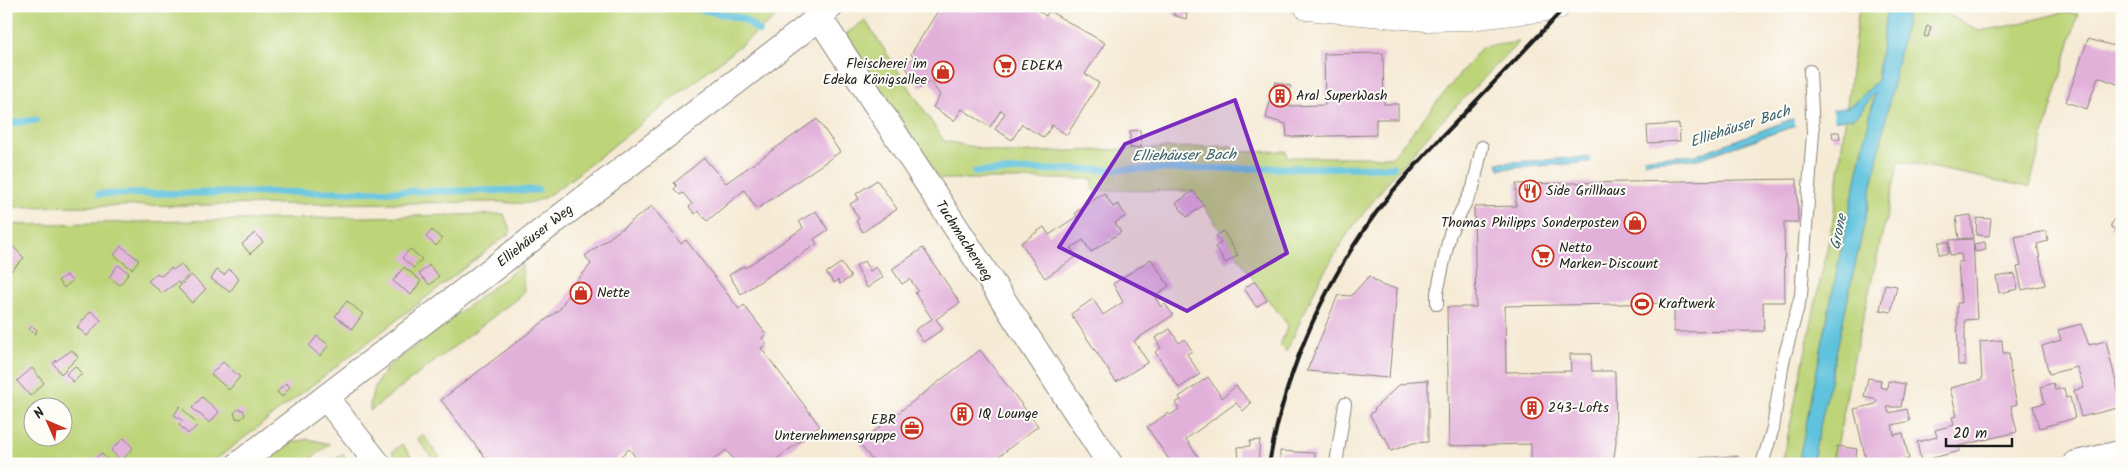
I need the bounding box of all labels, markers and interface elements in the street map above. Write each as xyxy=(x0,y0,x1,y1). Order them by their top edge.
place label: Fleischerei im Edeka Königsallee xyxy=(823,53,928,91)
supermarket icon: EDEKA xyxy=(993,54,1017,78)
place label: EDEKA xyxy=(1021,55,1063,77)
shop icon: Fleischerei im Edeka Königsallee xyxy=(931,60,955,84)
building icon: Aral SuperWash xyxy=(1268,84,1292,108)
place label: Aral SuperWash xyxy=(1296,85,1388,107)
water label: Elliehäuser Bach xyxy=(1687,99,1795,155)
water label: Elliehäuser Bach xyxy=(1132,143,1238,169)
restaurant icon: Side Grillhaus xyxy=(1518,179,1542,203)
place label: Side Grillhaus xyxy=(1546,180,1626,202)
street label: Tuchmacherweg xyxy=(930,196,998,286)
street label: Elliehäuser Weg xyxy=(492,199,578,273)
shop icon: Thomas Philipps Sonderposten xyxy=(1623,211,1647,235)
water label: Grone xyxy=(1824,211,1855,252)
place label: Thomas Philipps Sonderposten xyxy=(1441,212,1619,234)
place label: Netto Marken-Discount xyxy=(1559,237,1659,275)
supermarket icon: Netto Marken-Discount xyxy=(1531,244,1555,268)
shop icon: Nette xyxy=(569,281,593,305)
place label: Nette xyxy=(597,282,631,304)
sports icon: Kraftwerk xyxy=(1630,292,1654,316)
place label: Kraftwerk xyxy=(1658,293,1716,315)
building icon: 243-Lofts xyxy=(1520,396,1544,420)
place label: 243-Lofts xyxy=(1548,397,1609,419)
north arrow xyxy=(22,398,72,448)
text: N xyxy=(29,402,51,424)
building icon: IQ Lounge xyxy=(950,402,974,426)
place label: IQ Lounge xyxy=(978,403,1039,425)
place label: EBR Unternehmensgruppe xyxy=(774,409,897,447)
scale bar xyxy=(1946,415,2012,447)
office icon: EBR Unternehmensgruppe xyxy=(900,416,924,440)
text: 20 m xyxy=(1953,422,1987,446)

